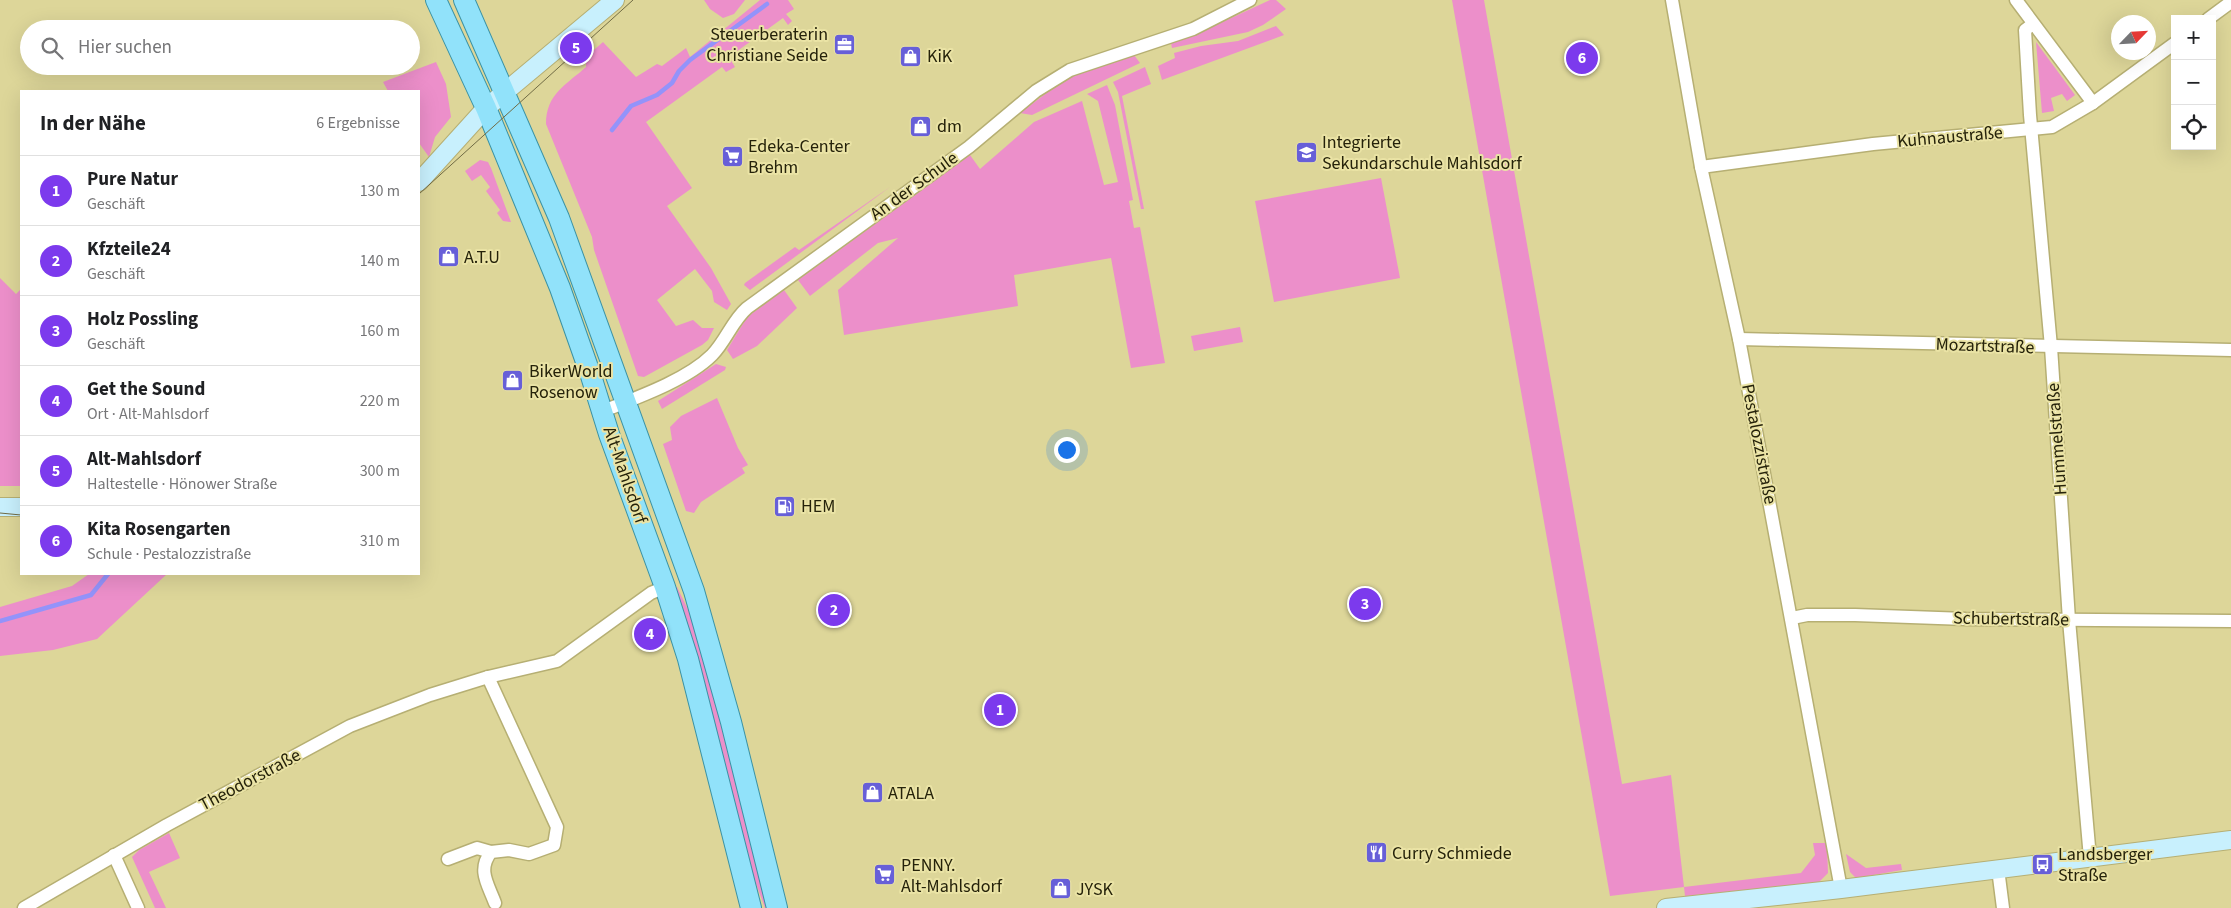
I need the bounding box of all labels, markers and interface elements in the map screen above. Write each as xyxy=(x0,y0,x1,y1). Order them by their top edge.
north arrow xyxy=(2111,15,2156,60)
map controls xyxy=(2171,15,2216,150)
button: + xyxy=(2171,15,2216,60)
search box xyxy=(20,20,420,75)
place label: Steuerberaterin Christiane Seide xyxy=(706,22,828,68)
pin: 5 xyxy=(560,29,592,67)
office icon: Steuerberaterin Christiane Seide xyxy=(832,32,856,56)
icon: search xyxy=(38,34,66,62)
text: Hier suchen xyxy=(78,34,172,61)
pin: 6 xyxy=(1566,39,1598,77)
shop icon: KiK xyxy=(899,44,923,68)
place label: KiK xyxy=(927,44,953,69)
button: − xyxy=(2171,60,2216,105)
button: locate xyxy=(2171,105,2216,150)
text: In der Nähe xyxy=(40,108,146,138)
text: 6 Ergebnisse xyxy=(316,112,400,134)
shop icon: dm xyxy=(909,114,933,138)
place label: dm xyxy=(937,114,962,139)
street label: Kuhnaustraße xyxy=(1896,120,2004,154)
place label: Integrierte Sekundarschule Mahlsdorf xyxy=(1322,130,1523,176)
place label: Edeka-Center Brehm xyxy=(748,134,850,180)
school or university icon: Integrierte Sekundarschule Mahlsdorf xyxy=(1294,140,1318,164)
supermarket icon: Edeka-Center Brehm xyxy=(720,144,744,168)
street label: An der Schule xyxy=(865,146,963,226)
text: Pure Natur xyxy=(87,166,178,193)
text: 1 xyxy=(52,180,60,202)
text: 130 m xyxy=(360,180,400,202)
text: Geschäft xyxy=(87,193,145,215)
text: Kfzteile24 xyxy=(87,236,171,263)
shop icon: A.T.U xyxy=(436,245,460,269)
place label: A.T.U xyxy=(464,245,500,270)
text: 2 xyxy=(52,250,60,272)
text: 140 m xyxy=(360,250,400,272)
text: Geschäft xyxy=(87,263,145,285)
text: Holz Possling xyxy=(87,306,198,333)
text: 3 xyxy=(52,320,60,342)
text: 160 m xyxy=(360,320,400,342)
street label: Mozartstraße xyxy=(1935,332,2035,360)
text: Geschäft xyxy=(87,333,145,355)
place label: BikerWorld Rosenow xyxy=(529,359,613,405)
shop icon: BikerWorld Rosenow xyxy=(501,369,525,393)
text: Get the Sound xyxy=(87,376,205,403)
street label: Pestalozzistraße xyxy=(1735,382,1783,506)
street label: Hummelstraße xyxy=(2041,382,2073,496)
text: 4 xyxy=(52,390,60,412)
text: 220 m xyxy=(360,390,400,412)
text: Ort · Alt-Mahlsdorf xyxy=(87,403,209,425)
street label: Alt-Mahlsdorf xyxy=(597,423,653,527)
your location xyxy=(1054,437,1080,463)
text: Alt-Mahlsdorf xyxy=(87,446,201,473)
text: 5 xyxy=(52,460,60,482)
text: 300 m xyxy=(360,460,400,482)
text: Haltestelle · Hönower Straße xyxy=(87,473,277,495)
fuel station icon: HEM xyxy=(773,494,797,518)
place label: HEM xyxy=(801,494,835,519)
text: Kita Rosengarten xyxy=(87,516,231,543)
text: 6 xyxy=(52,530,60,552)
text: 310 m xyxy=(360,530,400,552)
text: Schule · Pestalozzistraße xyxy=(87,543,251,565)
pin: 3 xyxy=(1349,585,1381,623)
pin: 2 xyxy=(818,591,850,629)
street label: Schubertstraße xyxy=(1953,605,2069,633)
pin: 4 xyxy=(634,615,666,653)
pin: 1 xyxy=(984,691,1016,729)
street label: Theodorstraße xyxy=(195,743,305,817)
shop icon: ATALA xyxy=(860,781,884,805)
place label: ATALA xyxy=(888,781,934,806)
restaurant icon: Curry Schmiede xyxy=(1364,841,1388,865)
place label: Curry Schmiede xyxy=(1392,841,1512,866)
place label: Landsberger Straße xyxy=(2058,842,2153,888)
bus stop icon: Landsberger Straße xyxy=(2030,852,2054,876)
place label: PENNY. Alt-Mahlsdorf xyxy=(901,853,1003,899)
supermarket icon: PENNY. Alt-Mahlsdorf xyxy=(873,863,897,887)
shop icon: JYSK xyxy=(1048,877,1072,901)
place label: JYSK xyxy=(1076,877,1114,902)

